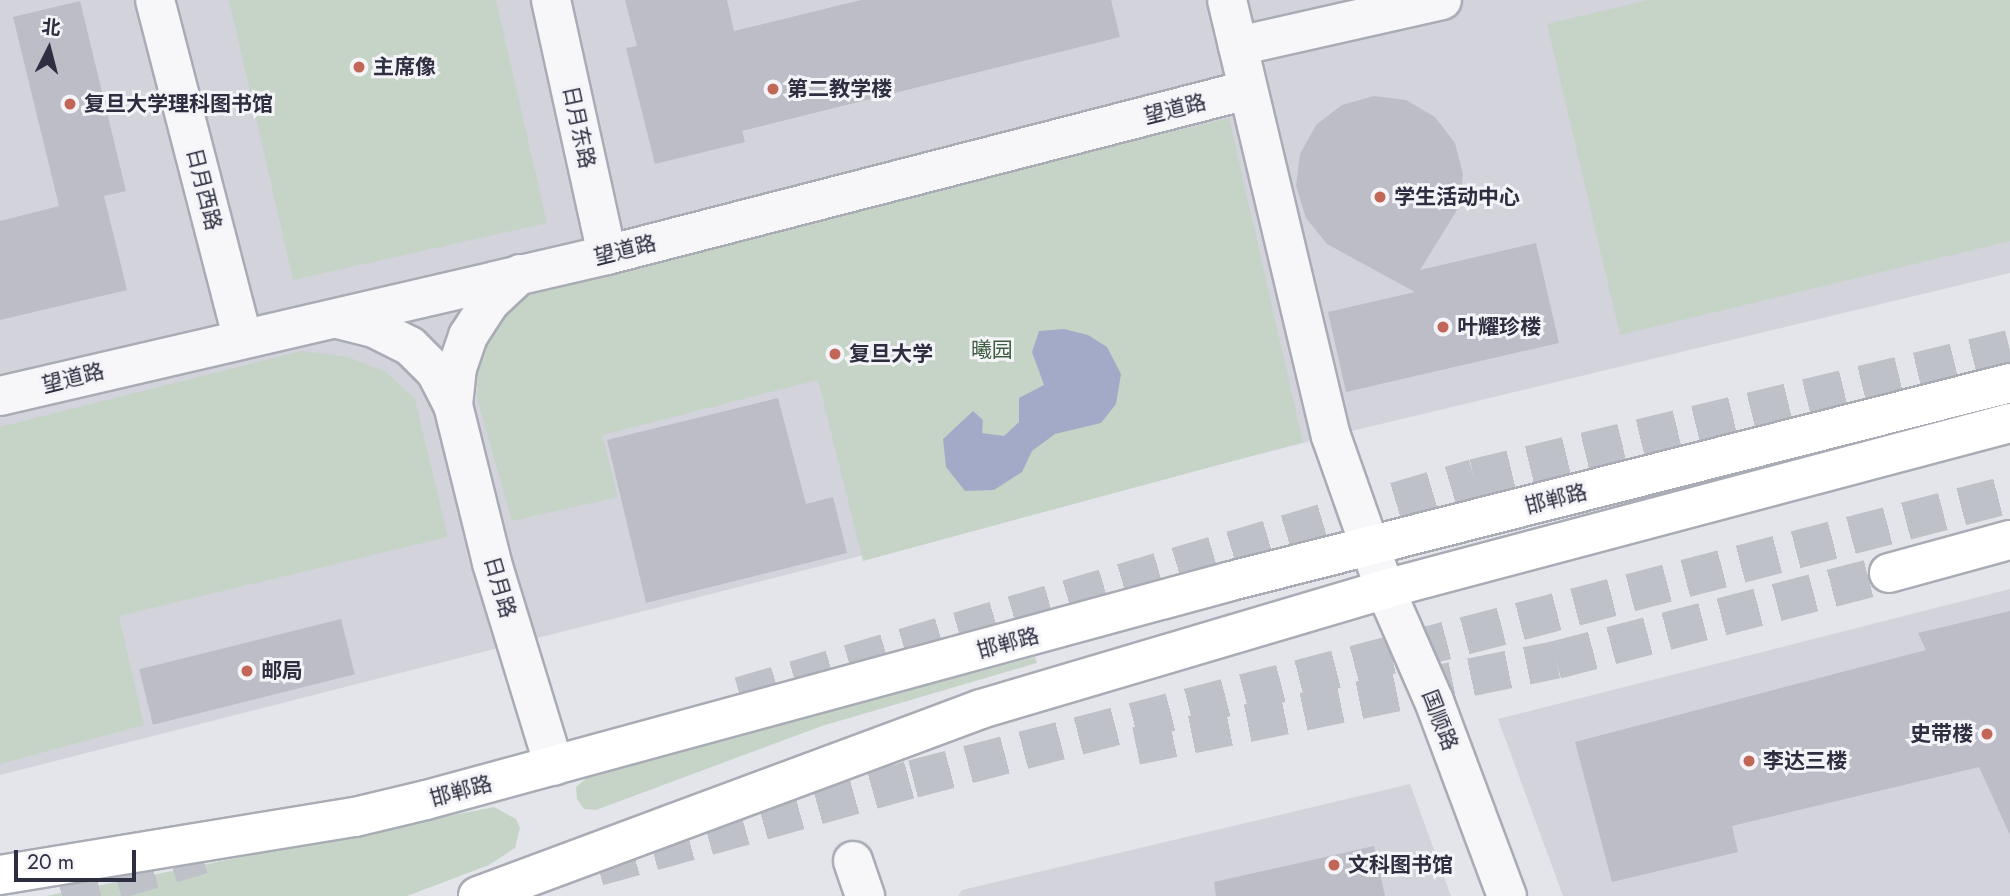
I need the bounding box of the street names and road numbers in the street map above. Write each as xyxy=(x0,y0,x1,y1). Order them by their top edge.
street label: 日月东路 xyxy=(558,83,600,171)
street label: 望道路 xyxy=(1141,89,1209,129)
street label: 日月西路 xyxy=(182,145,226,233)
street label: 望道路 xyxy=(591,230,659,270)
street label: 望道路 xyxy=(39,358,107,398)
street label: 邯郸路 xyxy=(1522,479,1590,519)
street label: 日月路 xyxy=(479,553,521,621)
street label: 邯郸路 xyxy=(974,623,1042,663)
street label: 国顺路 xyxy=(1417,686,1463,754)
street label: 邯郸路 xyxy=(427,771,495,811)

